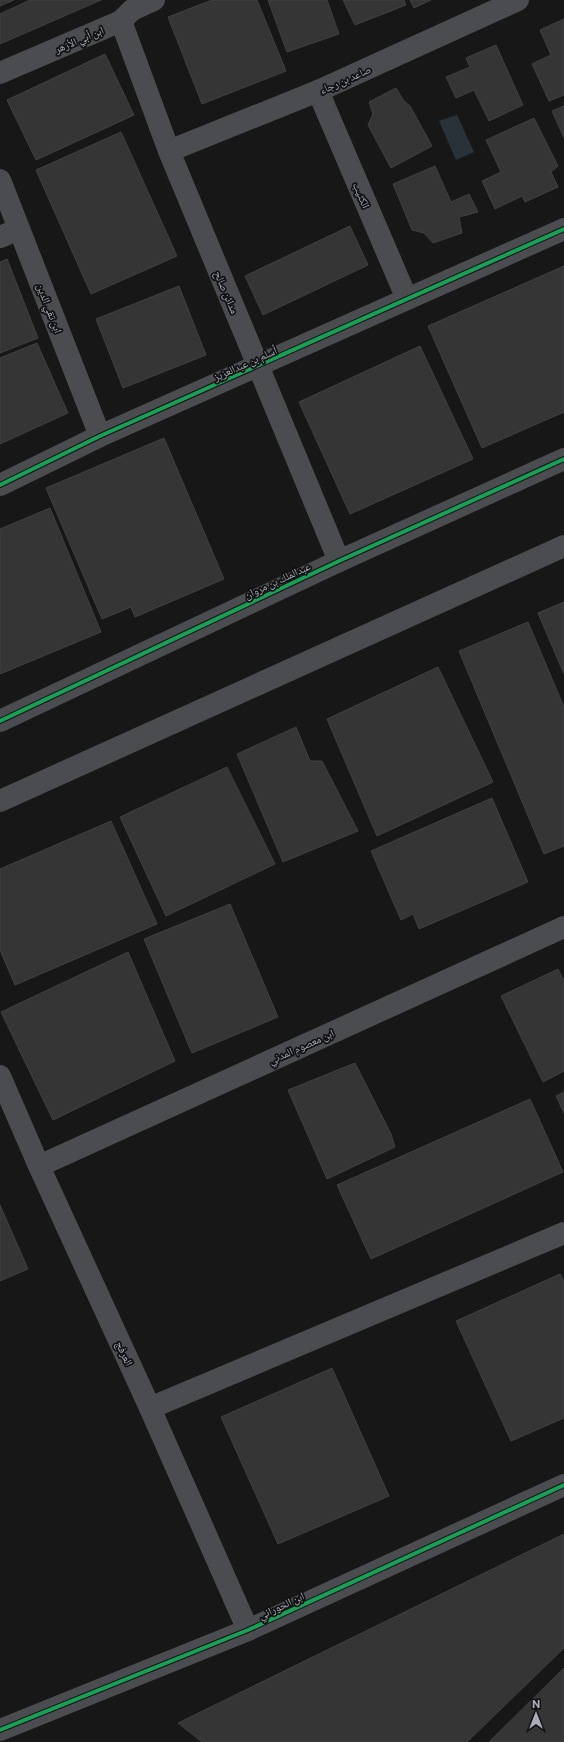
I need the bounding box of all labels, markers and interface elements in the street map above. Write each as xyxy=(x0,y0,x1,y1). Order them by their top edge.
street label: ابن أبي الأزهر xyxy=(52,23,107,58)
street label: صاعد بن رجاء xyxy=(317,62,373,97)
street label: الكثيب xyxy=(350,180,373,210)
street label: مدائن صالح xyxy=(211,269,242,316)
street label: ابن تقي الدين xyxy=(32,281,65,336)
street label: أسلم بن عبدالعزيز xyxy=(210,343,280,385)
street label: عبدالملك بن مروان xyxy=(242,559,313,602)
street label: ابن معصوم المدني xyxy=(266,1026,337,1069)
street label: العرفج xyxy=(113,1339,136,1368)
street label: ابن الحوراني xyxy=(256,1589,307,1624)
north arrow xyxy=(516,1694,556,1734)
text: N xyxy=(532,1697,540,1710)

